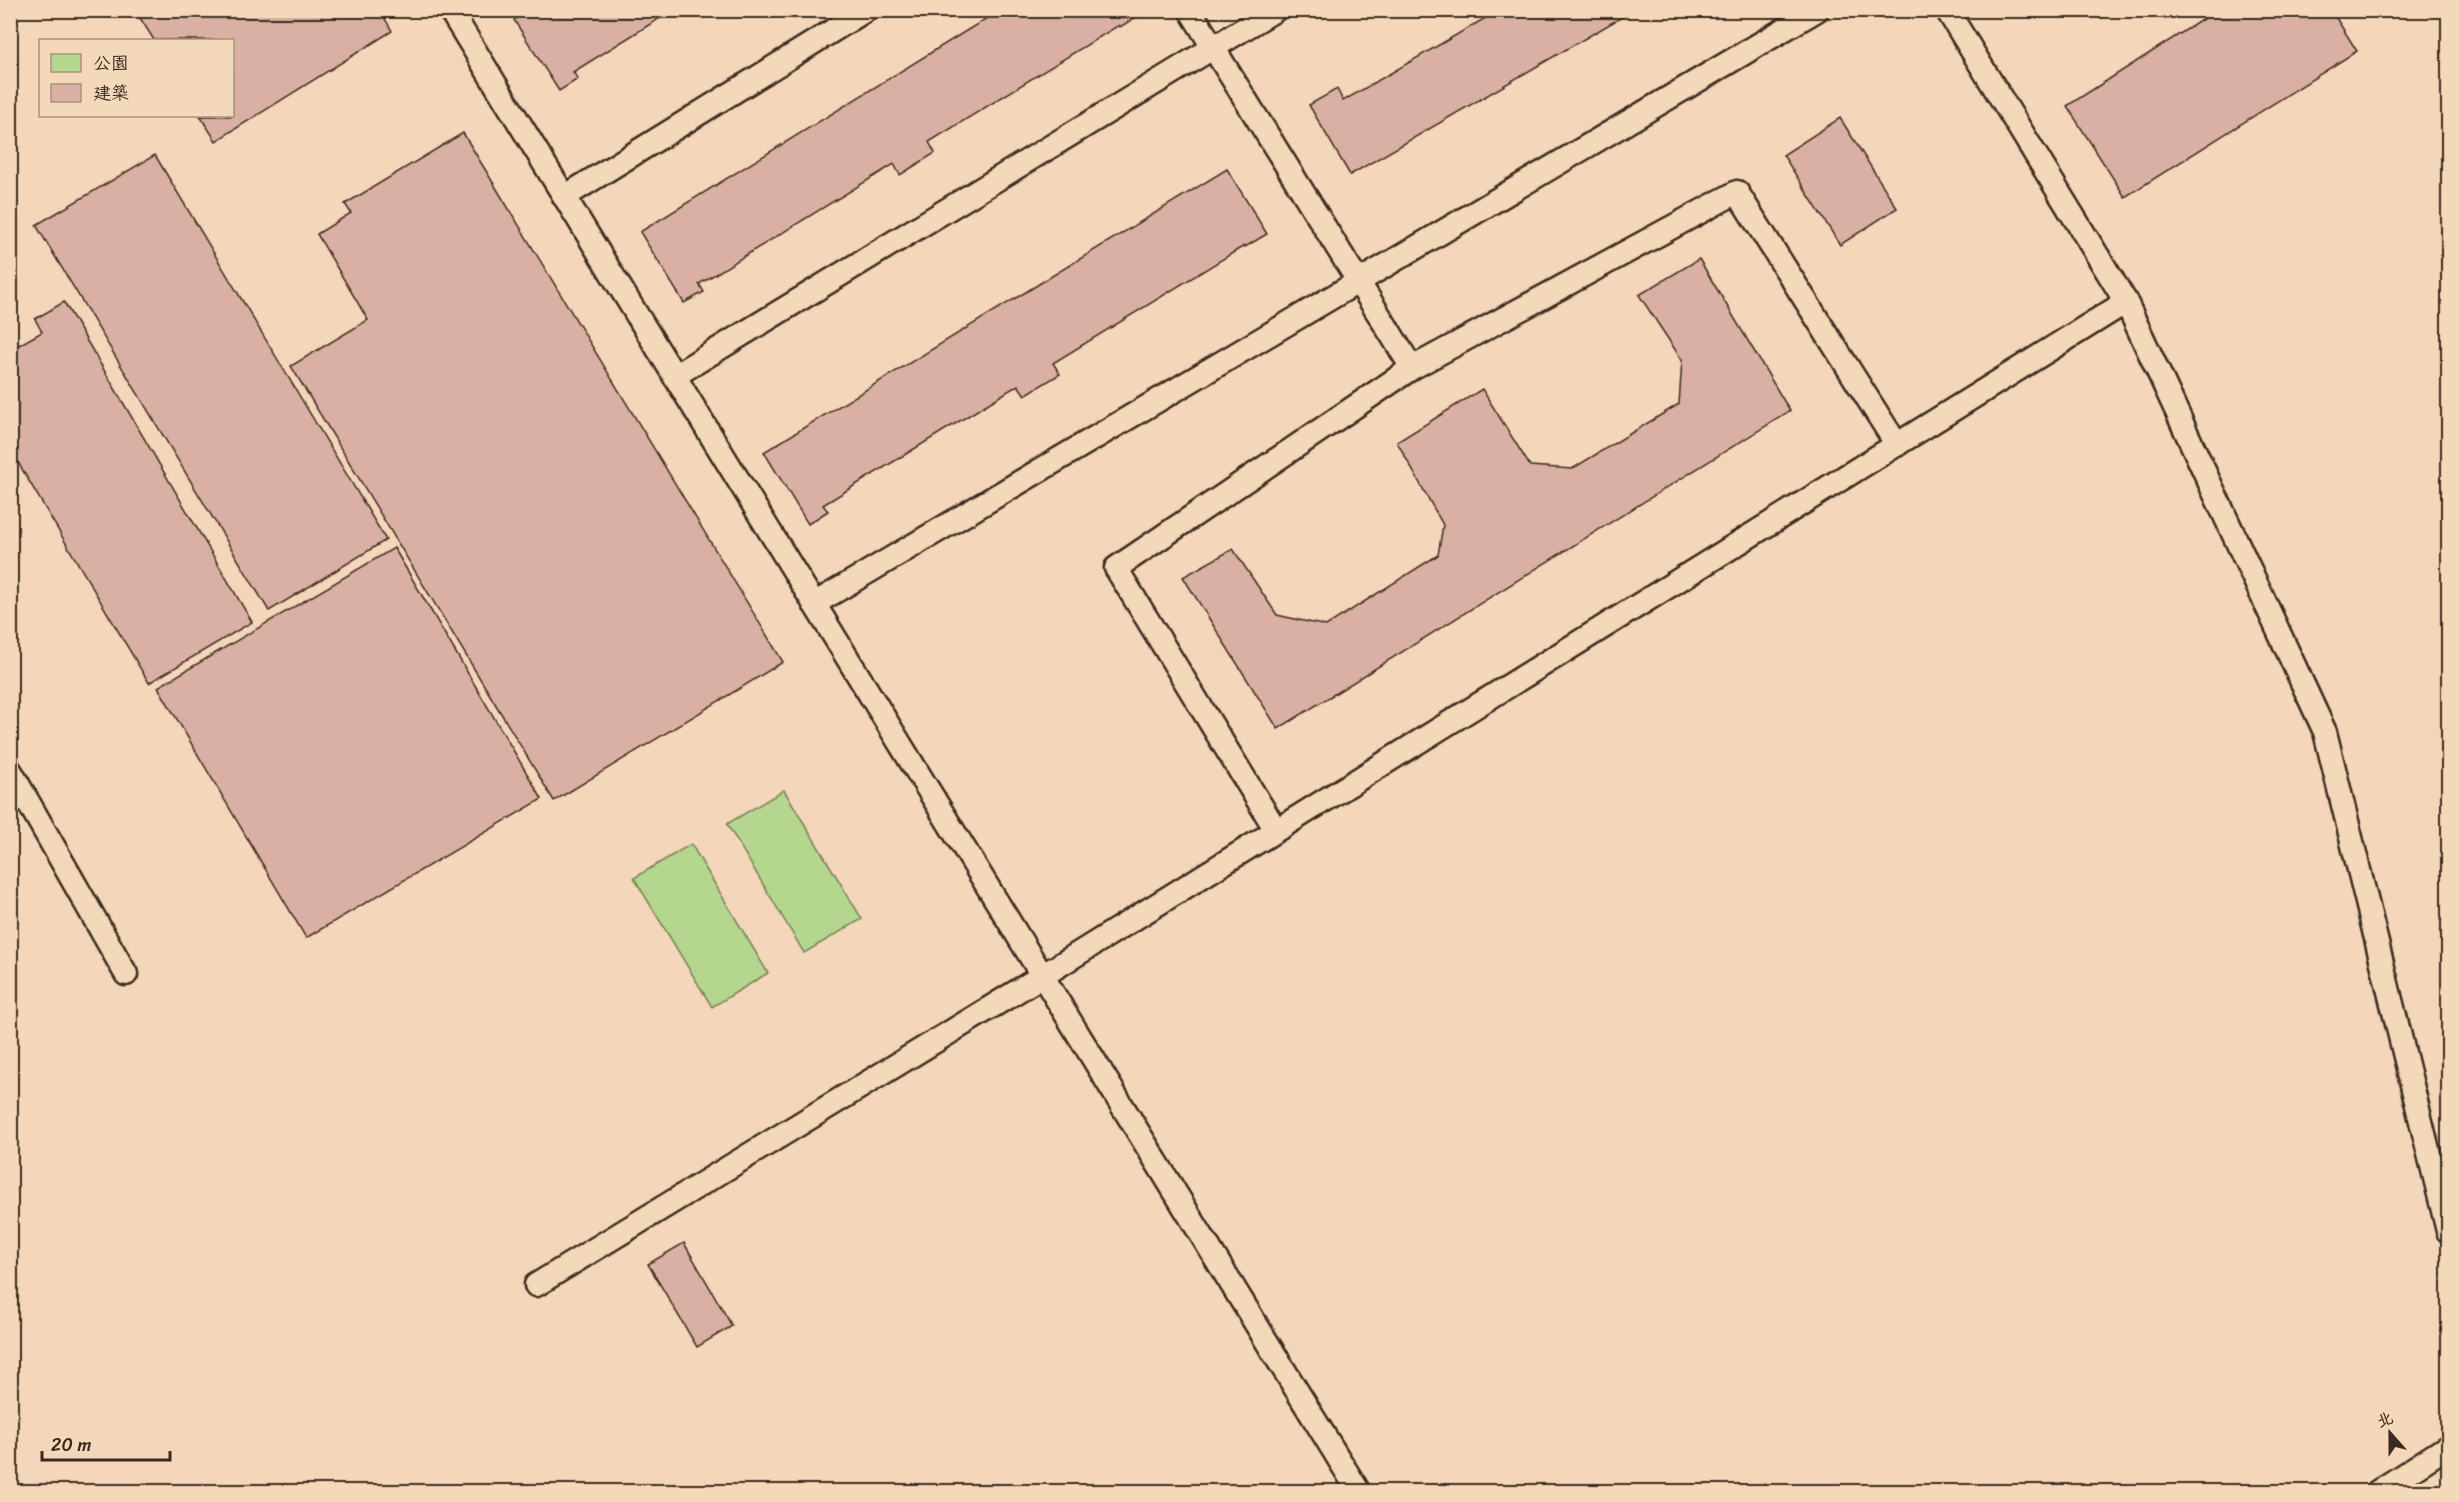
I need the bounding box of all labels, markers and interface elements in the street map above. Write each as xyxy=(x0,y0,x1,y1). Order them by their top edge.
legend xyxy=(39,39,234,117)
text: 公園 xyxy=(93,47,129,79)
text: 建築 xyxy=(93,77,129,109)
north arrow xyxy=(2360,1403,2420,1463)
text: 北 xyxy=(2372,1403,2397,1436)
scale bar xyxy=(42,1424,170,1462)
text: 20 m xyxy=(51,1429,91,1461)

